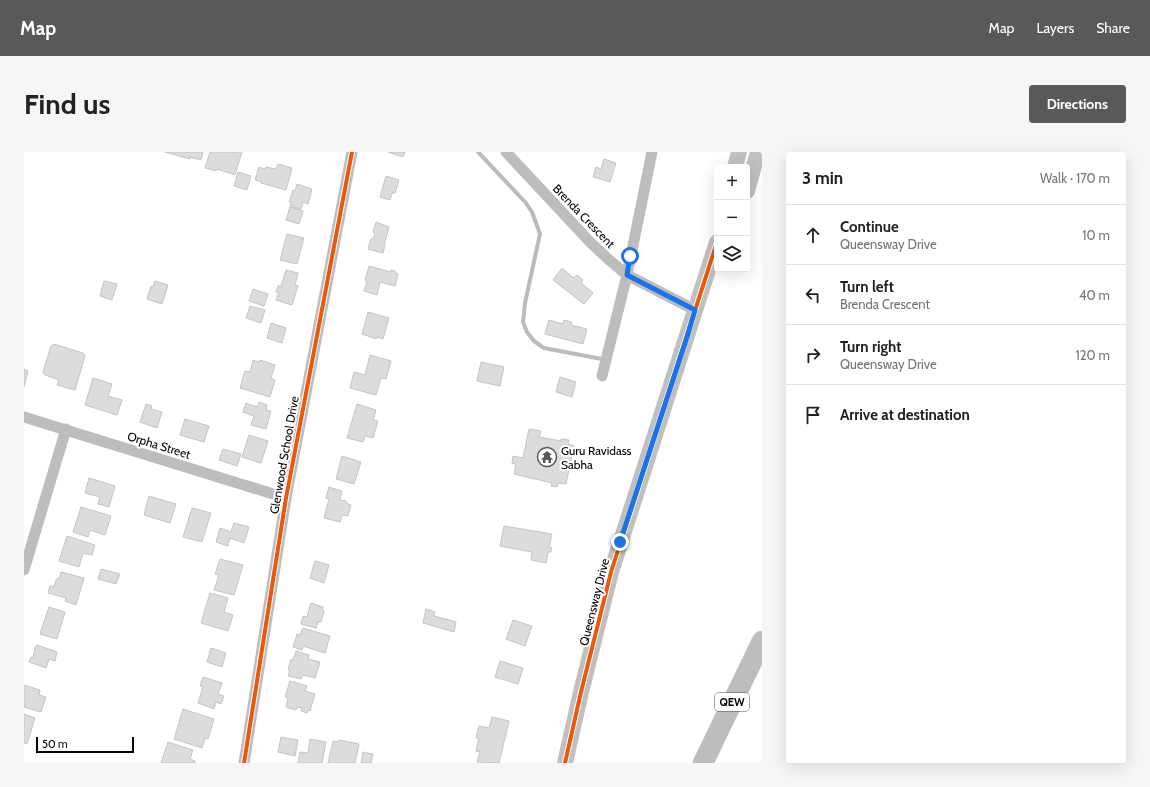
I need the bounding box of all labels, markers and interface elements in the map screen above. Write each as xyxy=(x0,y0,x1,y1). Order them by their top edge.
text: Map xyxy=(20,17,56,40)
text: Map xyxy=(989,19,1014,37)
text: Layers xyxy=(1036,19,1074,37)
text: Share xyxy=(1096,19,1130,37)
button: Directions xyxy=(1029,85,1126,123)
text: Find us xyxy=(24,87,110,121)
map controls xyxy=(714,164,750,272)
button: + xyxy=(714,164,750,200)
text: 3 min xyxy=(802,168,843,188)
text: Walk · 170 m xyxy=(1040,170,1110,186)
street label: Brenda Crescent xyxy=(550,181,618,251)
button: − xyxy=(714,200,750,236)
text: Continue xyxy=(840,218,899,236)
icon: ahead xyxy=(802,224,824,246)
text: 10 m xyxy=(1082,227,1110,243)
button: layers xyxy=(714,236,750,272)
text: Queensway Drive xyxy=(840,236,937,252)
route start xyxy=(621,247,639,265)
text: Turn left xyxy=(840,278,894,296)
icon: left xyxy=(802,284,824,306)
text: 40 m xyxy=(1079,287,1110,303)
text: Brenda Crescent xyxy=(840,296,930,312)
text: Turn right xyxy=(840,338,901,356)
icon: right xyxy=(802,344,824,366)
text: 120 m xyxy=(1076,347,1110,363)
text: Queensway Drive xyxy=(840,356,937,372)
street label: Glenwood School Drive xyxy=(266,395,302,515)
icon: arrive xyxy=(802,404,824,426)
text: Arrive at destination xyxy=(840,406,970,424)
street label: Orpha Street xyxy=(126,428,192,462)
place label: Guru Ravidass Sabha xyxy=(561,443,632,472)
temple icon: Guru Ravidass Sabha xyxy=(536,446,558,468)
route end xyxy=(611,533,629,551)
street label: Queensway Drive xyxy=(576,557,612,647)
road number: QEW xyxy=(715,693,749,711)
scale bar xyxy=(36,735,134,754)
text: 50 m xyxy=(42,737,68,751)

